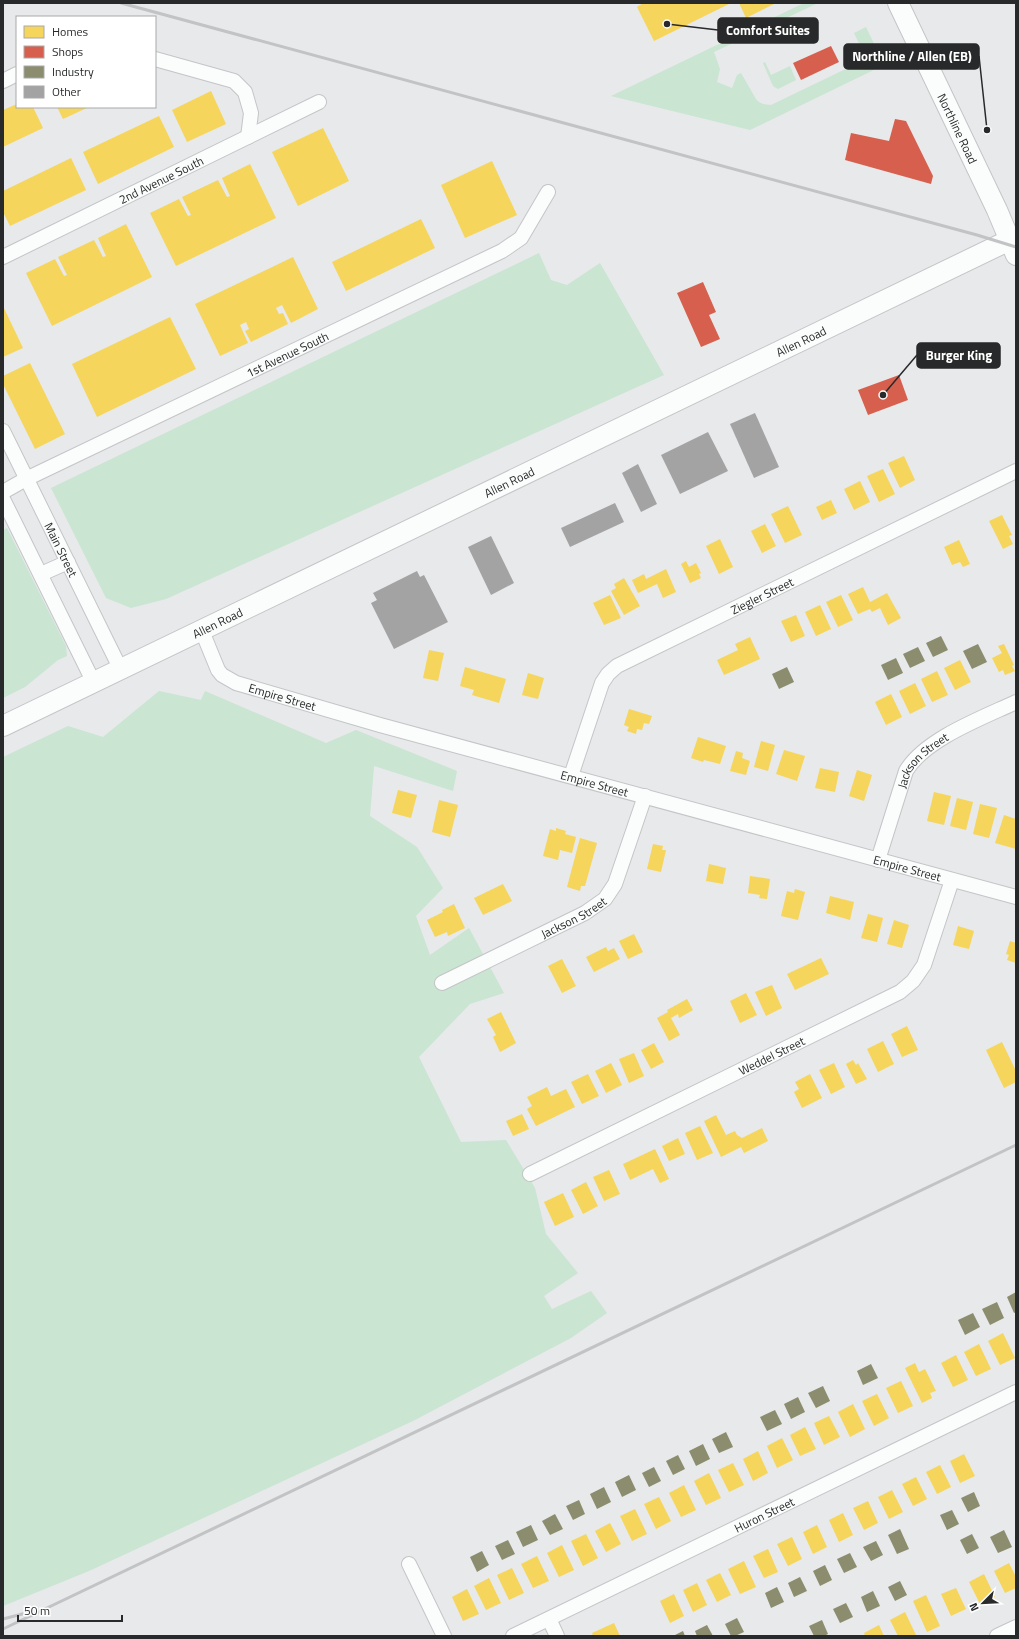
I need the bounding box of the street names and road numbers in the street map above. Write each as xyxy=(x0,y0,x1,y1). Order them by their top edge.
street label: Northline Road xyxy=(933,90,983,167)
street label: 2nd Avenue South xyxy=(115,151,207,208)
street label: Allen Road xyxy=(773,321,829,361)
street label: 1st Avenue South xyxy=(243,326,332,382)
street label: Allen Road xyxy=(481,461,538,502)
street label: Main Street xyxy=(40,519,83,581)
street label: Ziegler Street xyxy=(727,571,797,619)
street label: Allen Road xyxy=(189,602,246,643)
street label: Empire Street xyxy=(246,678,319,716)
street label: Jackson Street xyxy=(892,727,952,791)
street label: Empire Street xyxy=(559,765,631,801)
street label: Empire Street xyxy=(871,849,944,886)
street label: Jackson Street xyxy=(537,891,611,943)
street label: Weddel Street xyxy=(735,1031,808,1080)
street label: Huron Street xyxy=(731,1491,798,1537)

